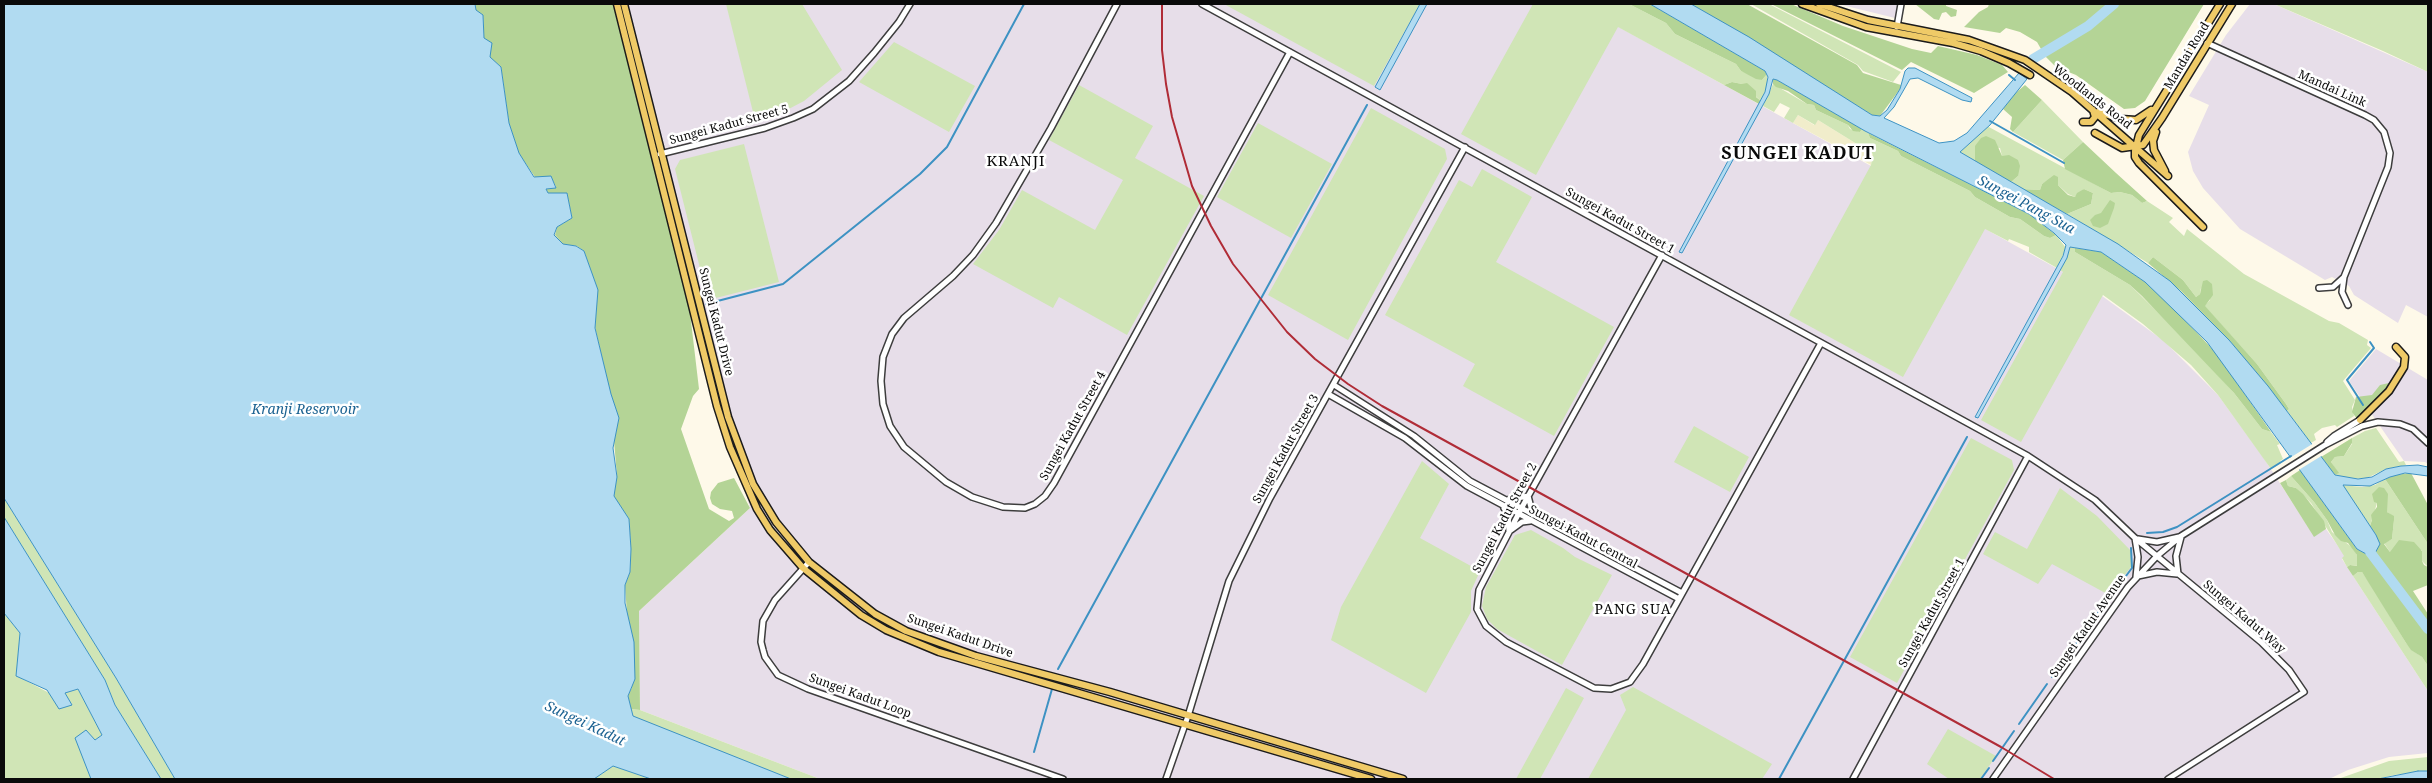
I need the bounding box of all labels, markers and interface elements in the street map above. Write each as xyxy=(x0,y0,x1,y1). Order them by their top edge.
street label: Mandai Road xyxy=(2161,20,2213,92)
street label: Woodlands Road xyxy=(2050,62,2134,132)
street label: Mandai Link xyxy=(2296,68,2368,110)
street label: Sungei Kadut Street 5 xyxy=(668,102,790,148)
district label: SUNGEI KADUT xyxy=(1720,143,1876,165)
district label: KRANJI xyxy=(986,153,1046,171)
water label: Sungei Pang Sua xyxy=(1975,172,2077,238)
street label: Sungei Kadut Street 1 xyxy=(1563,185,1677,257)
street label: Sungei Kadut Drive xyxy=(696,267,736,377)
street label: Sungei Kadut Street 4 xyxy=(1037,369,1109,483)
street label: Sungei Kadut Street 3 xyxy=(1250,392,1322,506)
water label: Kranji Reservoir xyxy=(251,402,359,418)
street label: Sungei Kadut Street 2 xyxy=(1470,461,1540,575)
street label: Sungei Kadut Central xyxy=(1526,502,1640,572)
street label: Sungei Kadut Street 1 xyxy=(1896,556,1968,670)
street label: Sungei Kadut Avenue xyxy=(2047,572,2129,680)
street label: Sungei Kadut Way xyxy=(2200,577,2288,657)
district label: PANG SUA xyxy=(1593,602,1673,618)
street label: Sungei Kadut Drive xyxy=(905,611,1015,661)
street label: Sungei Kadut Loop xyxy=(807,671,913,721)
water label: Sungei Kadut xyxy=(542,698,628,750)

